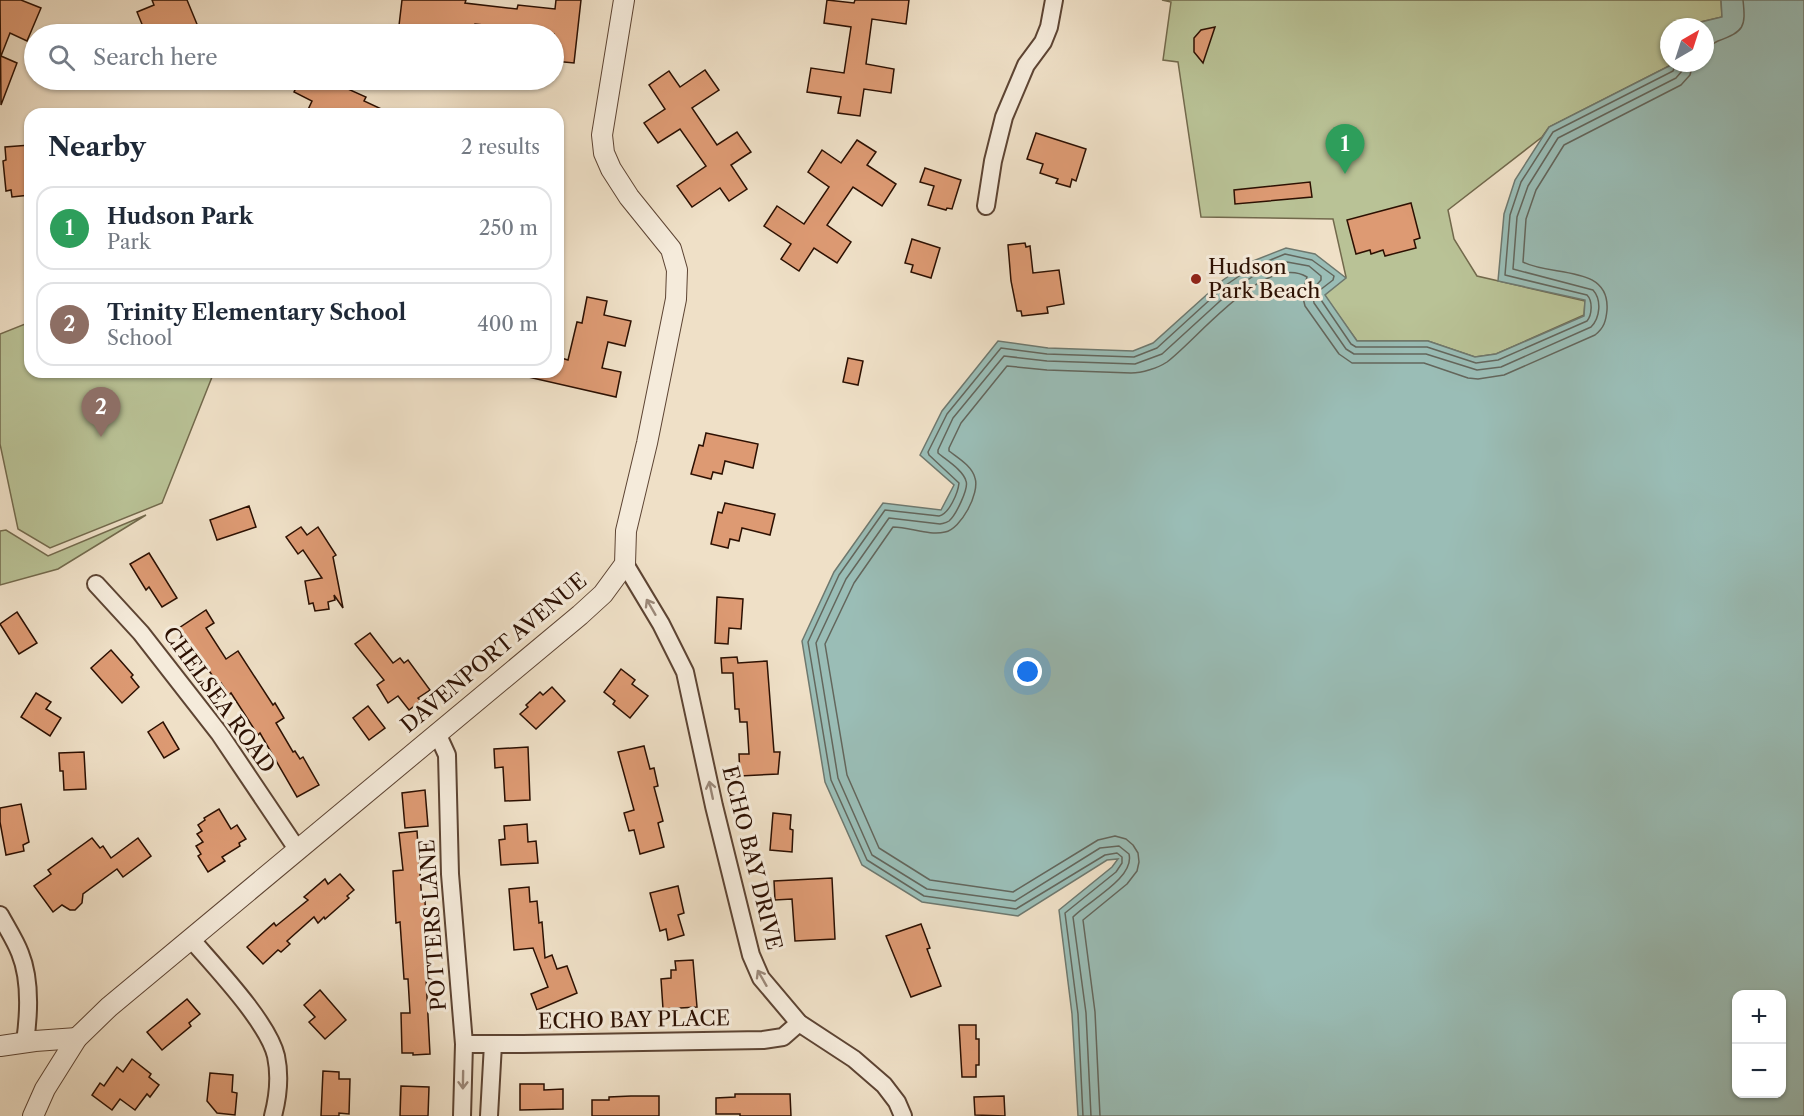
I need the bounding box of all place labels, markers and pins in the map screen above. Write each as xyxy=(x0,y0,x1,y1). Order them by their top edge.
pin: 1 xyxy=(1326,124,1364,174)
place label: Hudson Park Beach xyxy=(1208,254,1320,303)
marker: Hudson Park Beach xyxy=(1189,272,1203,286)
pin: 2 xyxy=(82,388,120,437)

